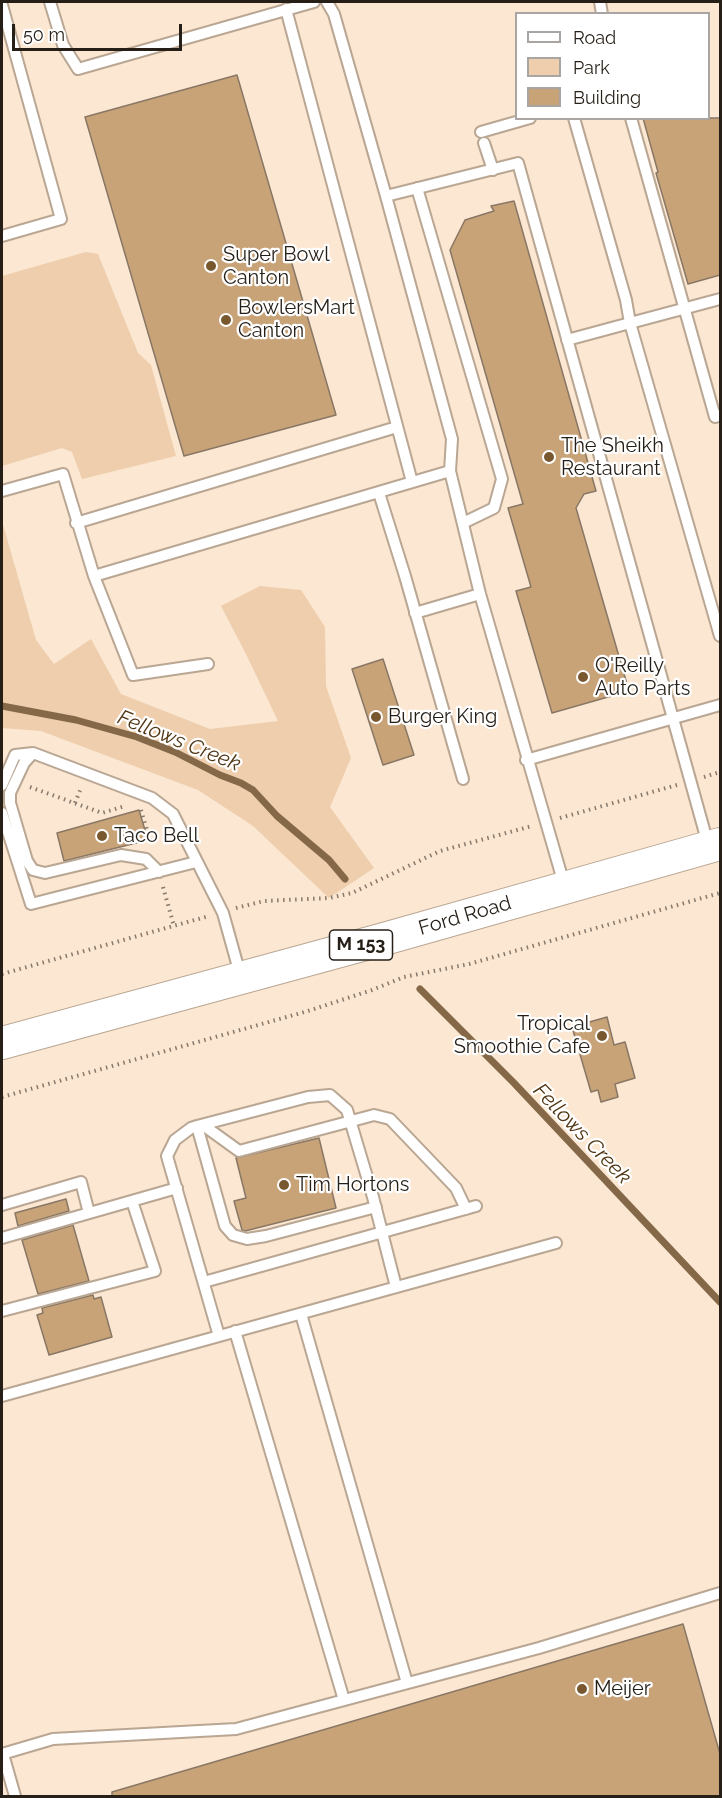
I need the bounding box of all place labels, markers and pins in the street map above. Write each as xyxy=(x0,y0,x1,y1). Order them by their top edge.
place label: Super Bowl Canton xyxy=(223,243,330,290)
marker: Super Bowl Canton xyxy=(204,259,218,273)
place label: BowlersMart Canton xyxy=(238,296,355,343)
marker: BowlersMart Canton xyxy=(219,313,233,327)
place label: The Sheikh Restaurant xyxy=(561,434,664,481)
marker: The Sheikh Restaurant xyxy=(542,450,556,464)
place label: O'Reilly Auto Parts xyxy=(595,654,690,701)
marker: O'Reilly Auto Parts xyxy=(576,670,590,684)
place label: Burger King xyxy=(388,705,497,729)
marker: Burger King xyxy=(369,710,383,724)
place label: Taco Bell xyxy=(114,824,199,848)
marker: Taco Bell xyxy=(95,829,109,843)
place label: Tropical Smoothie Cafe xyxy=(454,1012,590,1059)
marker: Tropical Smoothie Cafe xyxy=(595,1029,609,1043)
place label: Tim Hortons xyxy=(296,1173,409,1197)
marker: Tim Hortons xyxy=(277,1178,291,1192)
place label: Meijer xyxy=(594,1677,651,1701)
marker: Meijer xyxy=(575,1682,589,1696)

